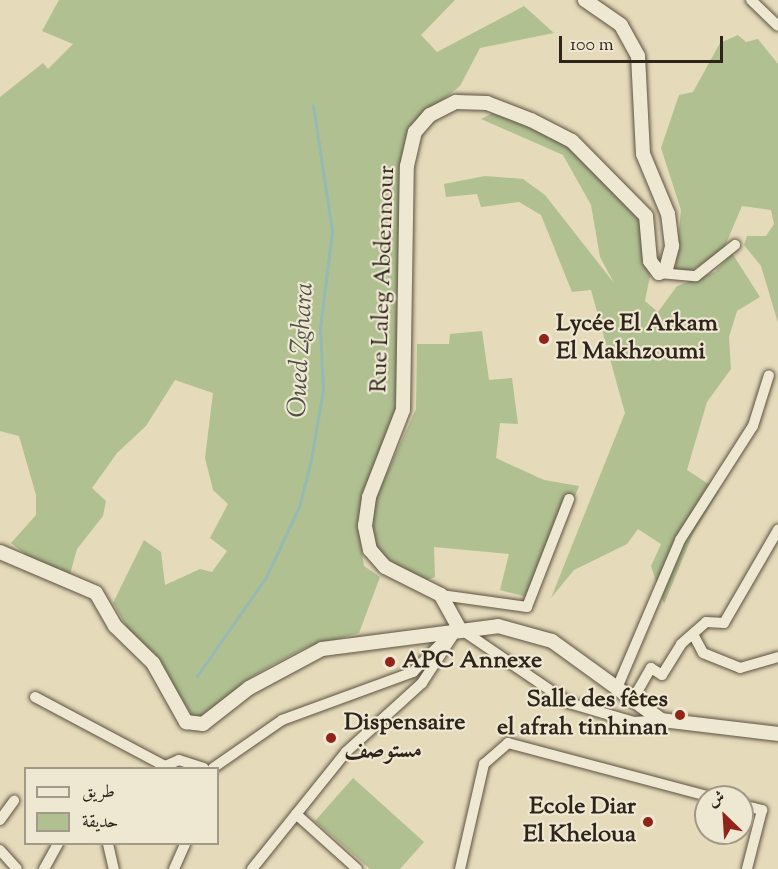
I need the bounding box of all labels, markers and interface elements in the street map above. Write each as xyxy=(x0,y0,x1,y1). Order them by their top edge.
scale bar xyxy=(562,24,726,62)
text: 100 m xyxy=(570,33,614,59)
street label: Rue Laleg Abdennour xyxy=(366,165,402,393)
water label: Oued Zghara xyxy=(283,282,321,418)
place label: Lycée El Arkam El Makhzoumi xyxy=(556,311,718,367)
marker: Lycée El Arkam El Makhzoumi xyxy=(537,332,551,346)
place label: APC Annexe xyxy=(402,648,542,676)
marker: APC Annexe xyxy=(383,655,397,669)
place label: Salle des fêtes el afrah tinhinan xyxy=(497,687,668,743)
marker: Salle des fêtes el afrah tinhinan xyxy=(673,708,687,722)
place label: Dispensaire مستوصف xyxy=(344,710,465,766)
marker: Dispensaire مستوصف xyxy=(322,729,340,747)
legend xyxy=(24,767,219,845)
text: طريق xyxy=(82,780,115,806)
north arrow xyxy=(694,785,754,845)
text: ش xyxy=(705,786,729,814)
place label: Ecole Diar El Kheloua xyxy=(523,794,636,850)
text: حديقة xyxy=(82,810,118,836)
marker: Ecole Diar El Kheloua xyxy=(641,815,655,829)

